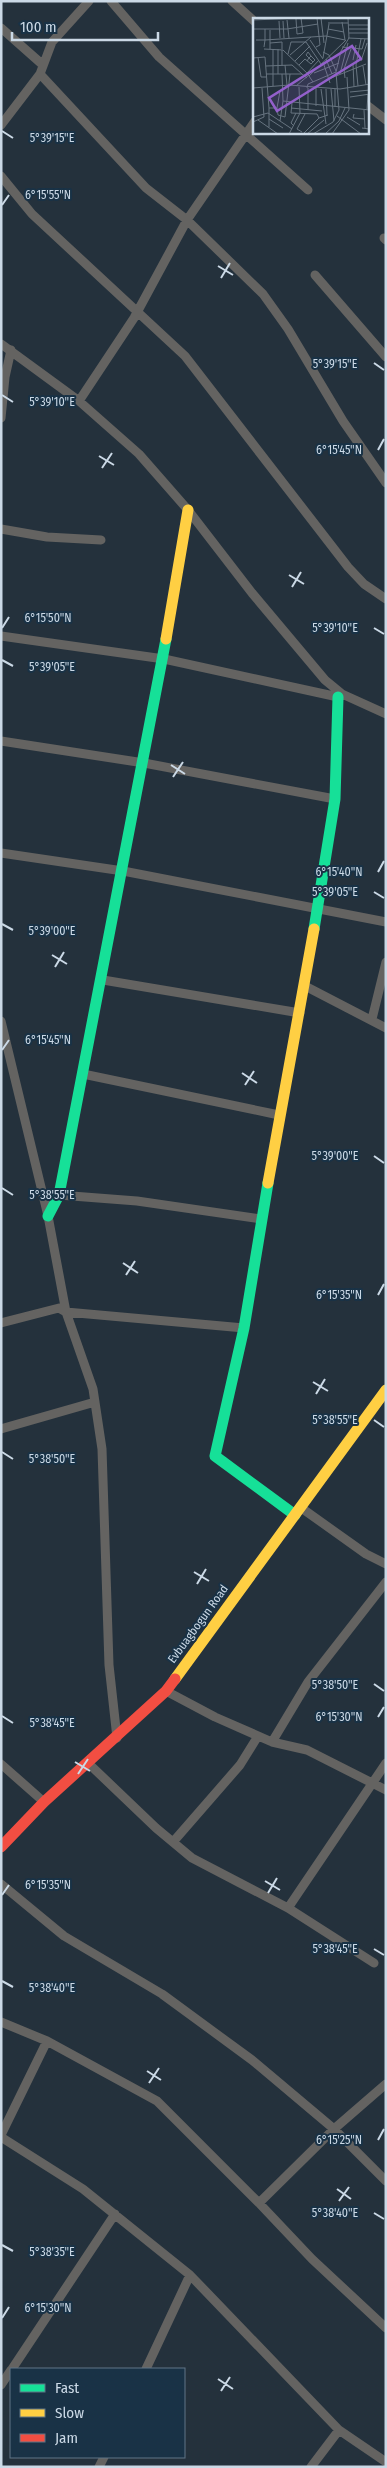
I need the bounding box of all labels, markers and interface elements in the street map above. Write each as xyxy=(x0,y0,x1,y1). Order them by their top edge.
scale bar xyxy=(12,10,159,42)
text: 100 m xyxy=(20,18,57,36)
inset map xyxy=(253,18,370,134)
text: 5°39'15"E xyxy=(30,131,75,145)
text: 6°15'55"N xyxy=(25,188,71,202)
text: 5°39'15"E xyxy=(313,357,358,371)
text: 5°39'10"E xyxy=(29,395,75,409)
text: 6°15'45"N xyxy=(316,443,362,457)
text: 6°15'50"N xyxy=(24,611,72,625)
text: 5°39'10"E xyxy=(312,621,358,635)
text: 5°39'05"E xyxy=(29,660,75,674)
text: 6°15'40"N xyxy=(316,865,363,879)
text: 5°39'05"E xyxy=(312,885,358,899)
text: 5°39'00"E xyxy=(29,924,76,938)
text: 6°15'45"N xyxy=(25,1033,71,1047)
text: 5°39'00"E xyxy=(312,1149,359,1163)
text: 5°38'55"E xyxy=(29,1188,75,1202)
text: 6°15'35"N xyxy=(316,1288,362,1302)
text: 5°38'55"E xyxy=(312,1413,358,1427)
text: 5°38'50"E xyxy=(29,1452,76,1466)
street label: Evbuagbogun Road xyxy=(165,1582,231,1666)
text: 5°38'50"E xyxy=(312,1678,359,1692)
text: 6°15'30"N xyxy=(315,1710,363,1724)
text: 5°38'45"E xyxy=(29,1716,75,1730)
text: 6°15'35"N xyxy=(25,1878,71,1892)
text: 5°38'45"E xyxy=(312,1942,358,1956)
text: 5°38'40"E xyxy=(29,1981,76,1995)
text: 6°15'25"N xyxy=(316,2133,362,2147)
text: 5°38'40"E xyxy=(312,2206,359,2220)
text: 5°38'35"E xyxy=(29,2245,75,2259)
text: 6°15'30"N xyxy=(24,2301,72,2315)
legend xyxy=(10,2368,185,2458)
text: Fast xyxy=(55,2379,79,2397)
text: Slow xyxy=(55,2404,84,2422)
text: Jam xyxy=(55,2429,78,2447)

